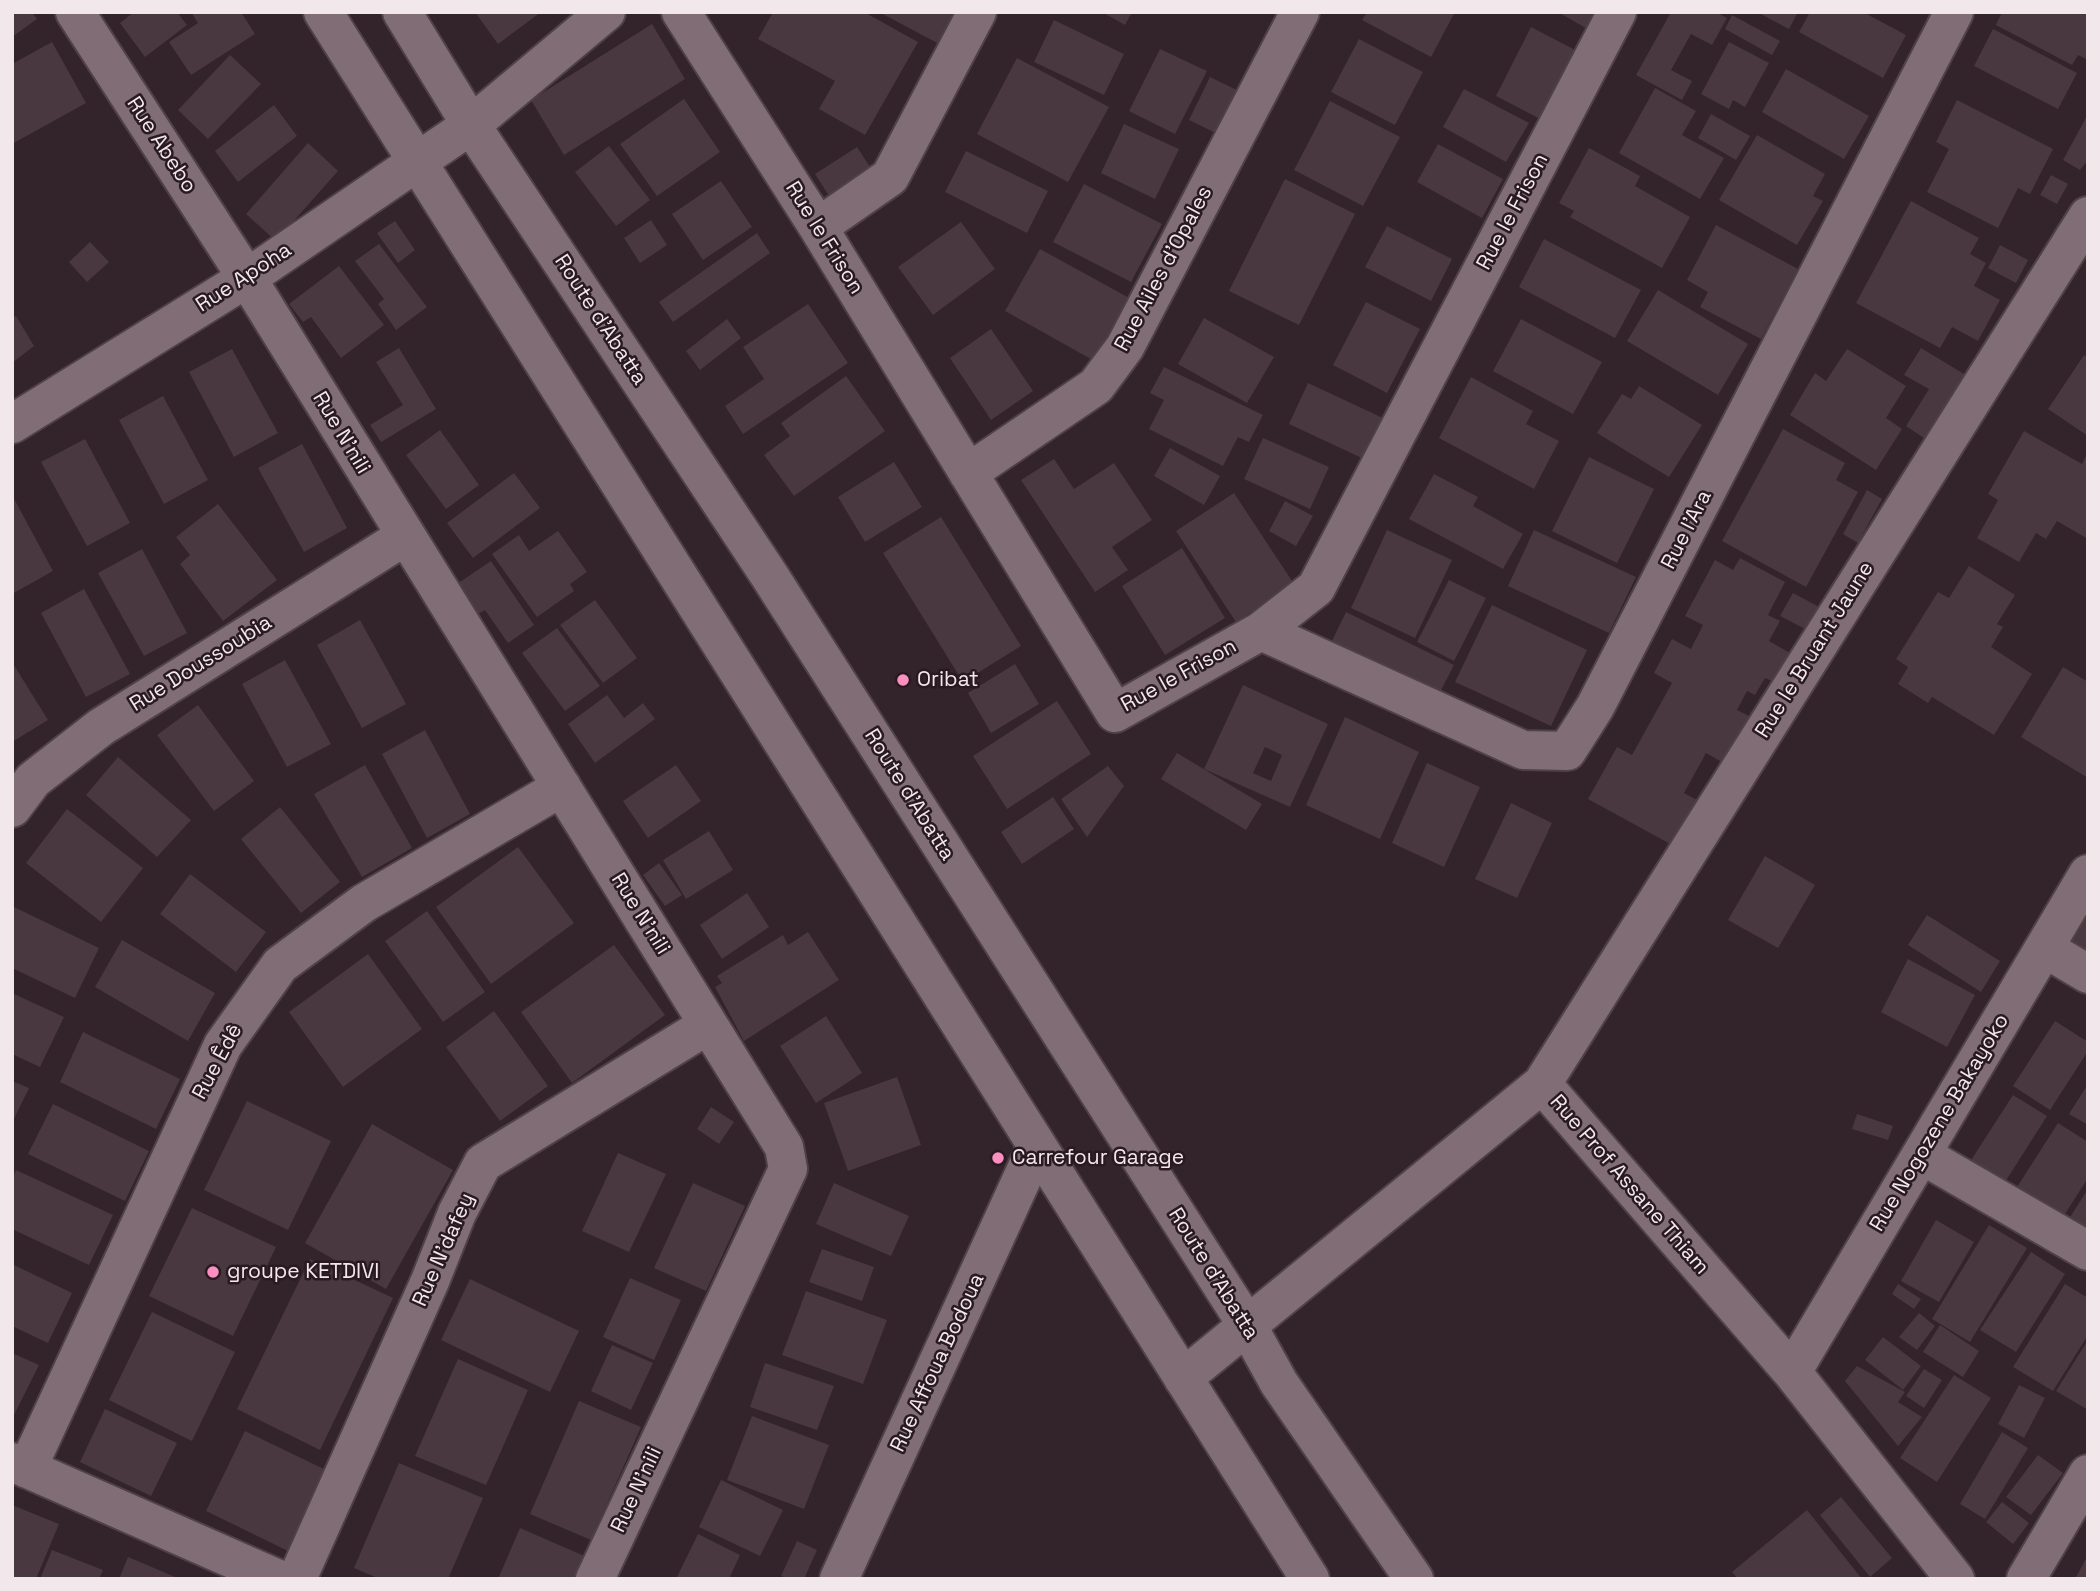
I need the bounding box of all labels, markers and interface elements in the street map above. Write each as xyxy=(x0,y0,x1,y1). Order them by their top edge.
street label: Rue Abebo xyxy=(121,92,201,198)
street label: Rue le Frison xyxy=(1472,149,1554,275)
street label: Rue le Frison xyxy=(779,177,869,299)
street label: Rue Ailes d'Opales xyxy=(1110,182,1218,356)
street label: Rue Apoha xyxy=(192,238,296,318)
street label: Route d'Abatta xyxy=(548,250,652,390)
street label: Rue N'nili xyxy=(307,387,375,479)
street label: Rue l'Ara xyxy=(1656,486,1718,574)
street label: Rue le Bruant Jaune xyxy=(1750,557,1880,743)
street label: Rue Doussoubia xyxy=(125,610,277,718)
street label: Rue le Frison xyxy=(1117,634,1241,718)
place label: Oribat xyxy=(917,667,979,693)
marker: Oribat xyxy=(895,672,911,688)
street label: Route d'Abatta xyxy=(858,725,960,865)
street label: Rue N'nili xyxy=(605,869,675,959)
street label: Rue Nogozene Bakayoko xyxy=(1865,1010,2015,1236)
street label: Rue Êdê xyxy=(188,1020,248,1104)
street label: Rue Prof Assane Thiam xyxy=(1544,1090,1714,1280)
place label: Carrefour Garage xyxy=(1012,1145,1184,1171)
marker: Carrefour Garage xyxy=(990,1150,1006,1166)
street label: Rue N'dafey xyxy=(408,1189,480,1311)
street label: Route d'Abatta xyxy=(1162,1204,1264,1344)
place label: groupe KETDIVI xyxy=(227,1259,379,1285)
marker: groupe KETDIVI xyxy=(205,1264,221,1280)
street label: Rue Affoua Bodoua xyxy=(886,1270,990,1456)
street label: Rue N'nili xyxy=(606,1443,668,1537)

